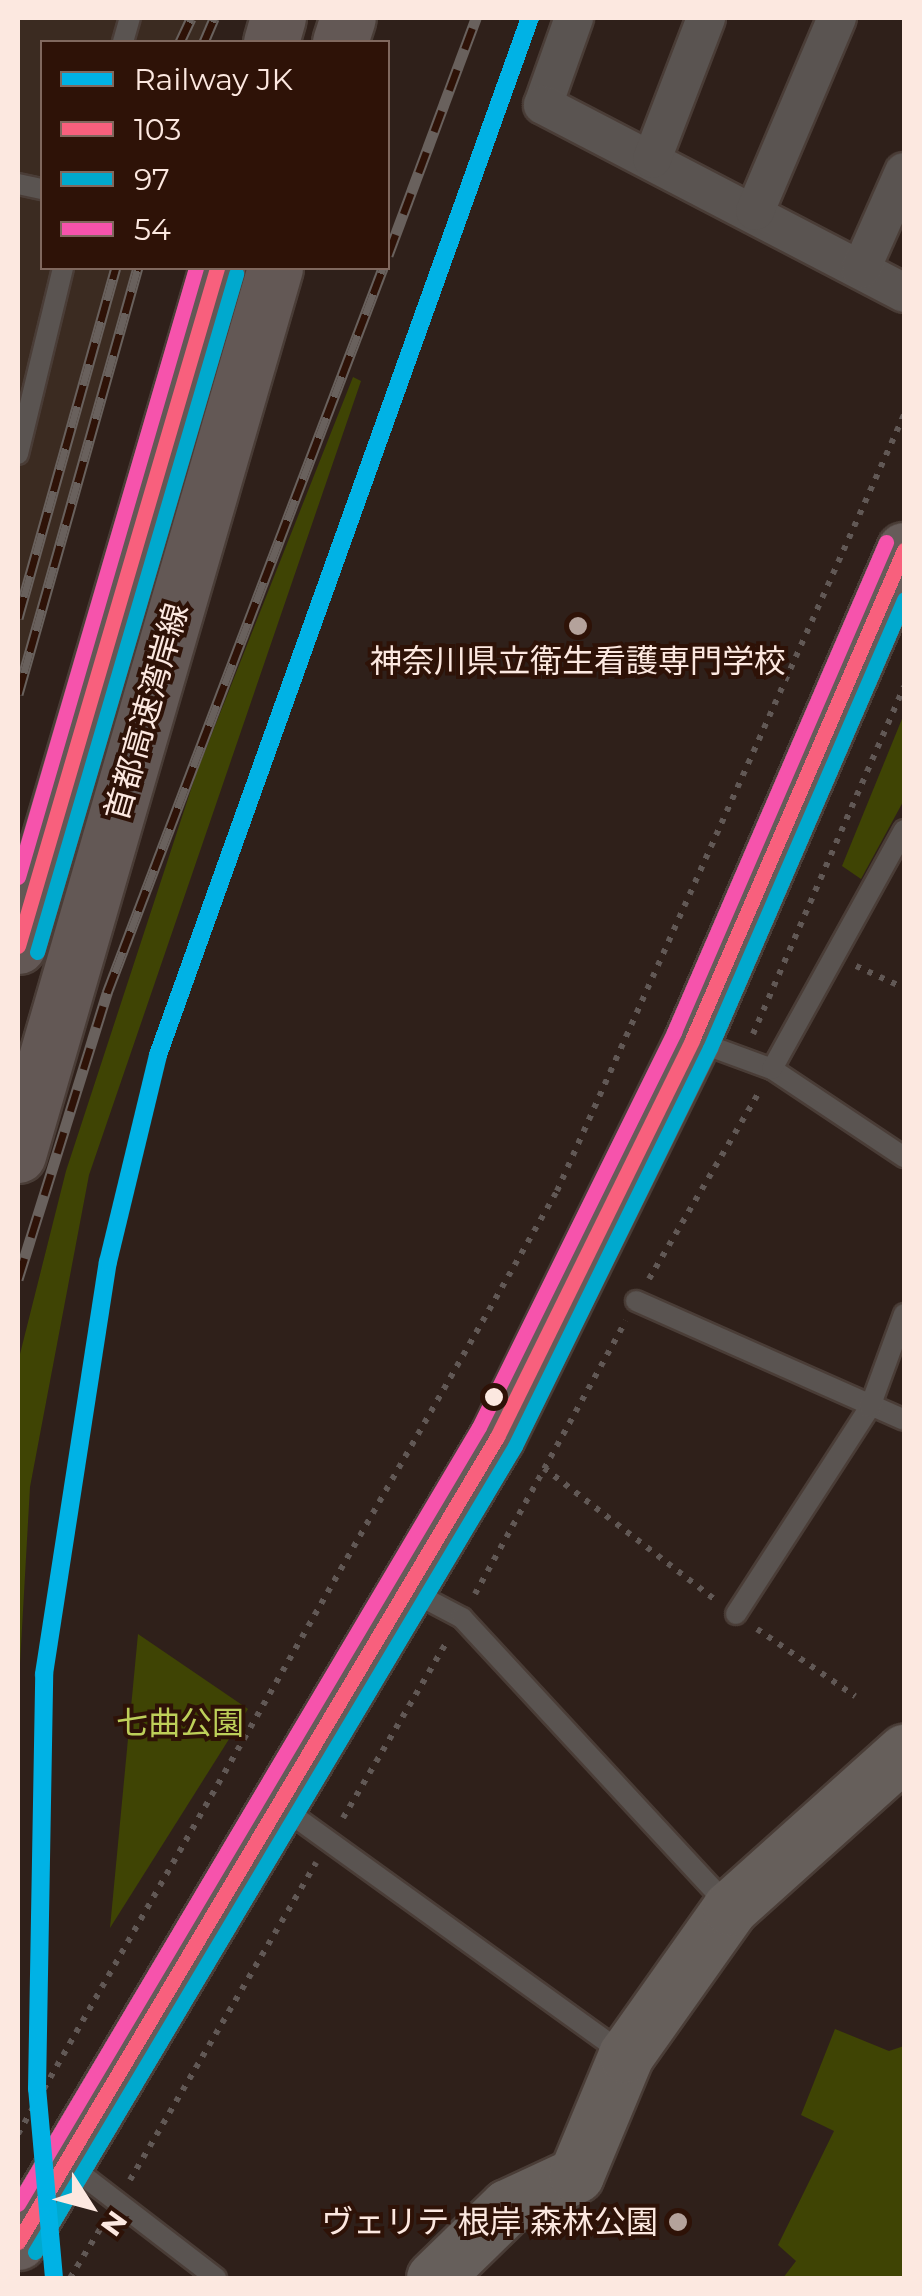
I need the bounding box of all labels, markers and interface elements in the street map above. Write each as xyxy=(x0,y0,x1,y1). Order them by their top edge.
legend xyxy=(40,40,390,270)
text: Railway JK xyxy=(134,61,293,98)
text: 103 xyxy=(134,111,181,148)
text: 97 xyxy=(134,161,170,198)
text: 54 xyxy=(134,211,171,248)
street label: 首都高速湾岸線 xyxy=(98,599,196,825)
marker: 神奈川県立衛生看護専門学校 xyxy=(567,615,589,637)
place label: 神奈川県立衛生看護専門学校 xyxy=(370,642,786,680)
unlabelled marker xyxy=(484,1387,504,1407)
park label: 七曲公園 xyxy=(116,1704,244,1742)
north arrow xyxy=(40,2156,140,2256)
place label: ヴェリテ 根岸 森林公園 xyxy=(321,2203,658,2241)
text: N xyxy=(94,2204,135,2243)
marker: ヴェリテ 根岸 森林公園 xyxy=(667,2211,689,2233)

